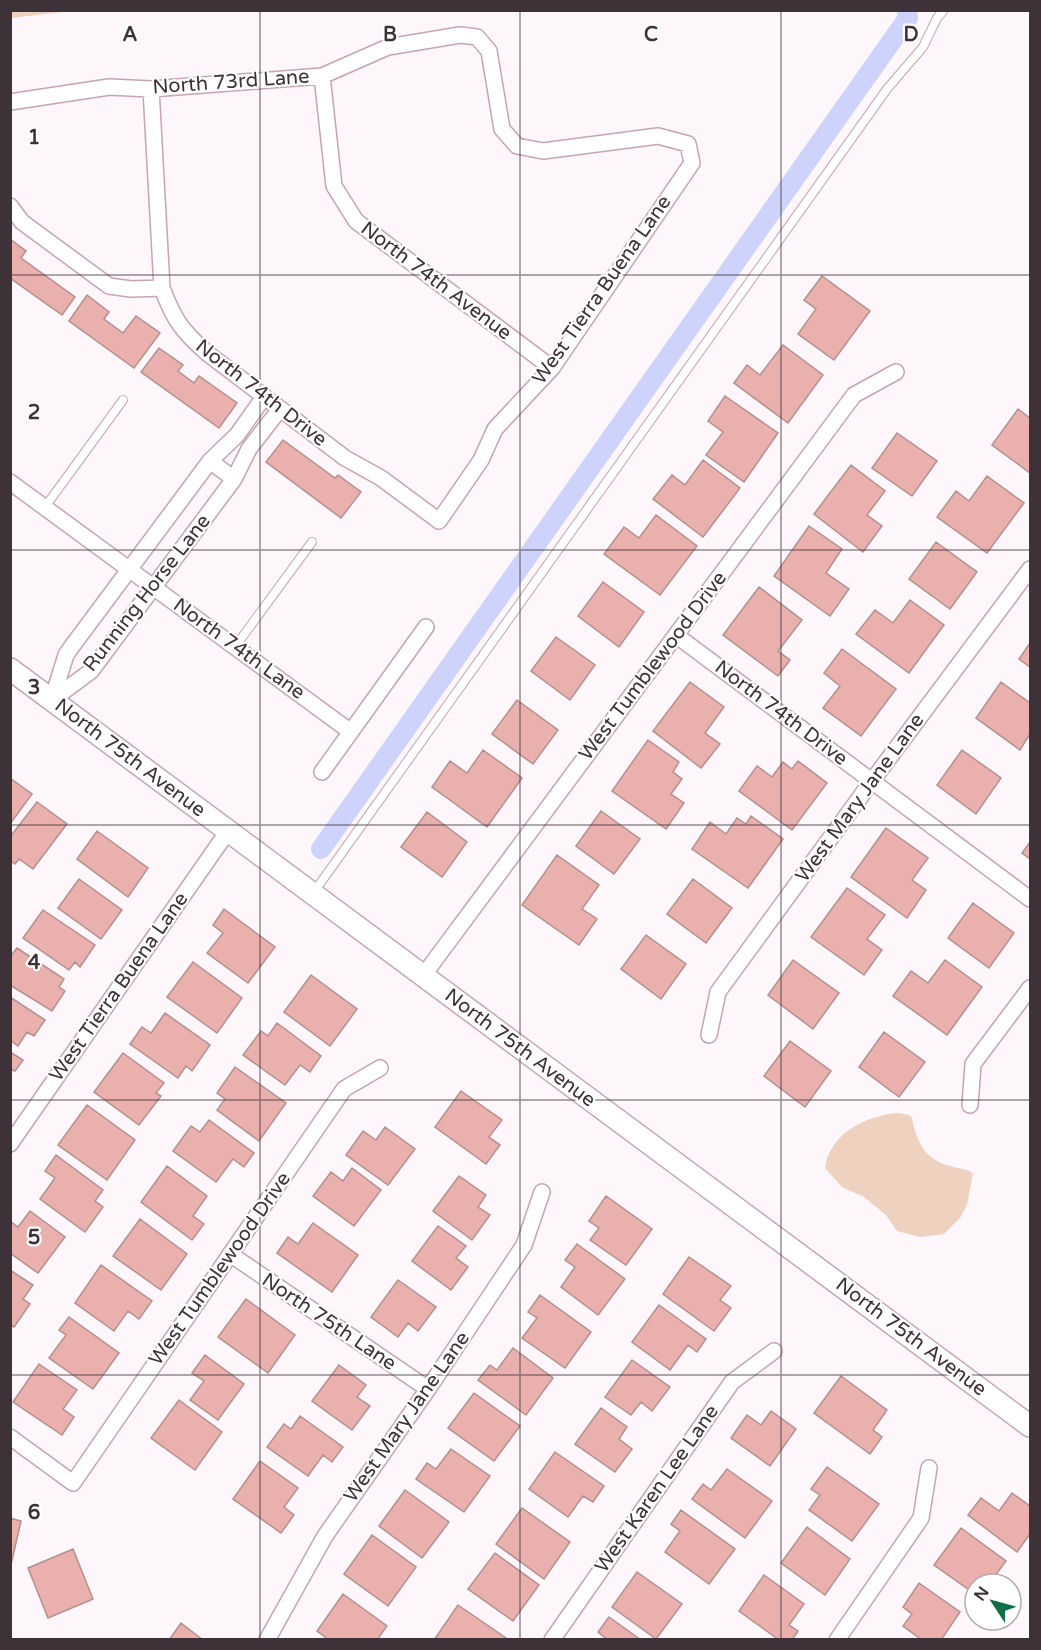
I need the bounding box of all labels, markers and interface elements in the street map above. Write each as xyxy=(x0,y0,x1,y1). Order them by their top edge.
text: A xyxy=(123,23,138,47)
text: B xyxy=(383,23,397,47)
text: C xyxy=(644,23,658,47)
text: D xyxy=(903,23,919,47)
street label: North 73rd Lane xyxy=(152,65,310,99)
text: 1 xyxy=(28,126,40,150)
street label: West Tierra Buena Lane xyxy=(528,191,676,389)
street label: North 74th Avenue xyxy=(356,217,516,345)
street label: North 74th Drive xyxy=(191,334,331,452)
text: 2 xyxy=(28,401,40,425)
street label: Running Horse Lane xyxy=(78,510,216,676)
street label: West Tumblewood Drive xyxy=(574,567,732,765)
street label: North 74th Lane xyxy=(168,593,310,705)
street label: North 74th Drive xyxy=(710,655,852,771)
text: 3 xyxy=(28,676,40,700)
street label: North 75th Avenue xyxy=(50,694,210,822)
street label: West Mary Jane Lane xyxy=(791,709,929,887)
street label: West Tierra Buena Lane xyxy=(45,888,193,1086)
text: 4 xyxy=(28,951,41,975)
street label: North 75th Avenue xyxy=(440,984,600,1112)
street label: West Tumblewood Drive xyxy=(144,1168,296,1370)
text: 5 xyxy=(28,1226,40,1250)
street label: North 75th Lane xyxy=(257,1268,401,1376)
street label: North 75th Avenue xyxy=(831,1273,991,1401)
street label: West Mary Jane Lane xyxy=(339,1327,475,1507)
street label: West Karen Lee Lane xyxy=(590,1400,724,1578)
text: 6 xyxy=(28,1501,40,1525)
north arrow xyxy=(963,1572,1023,1632)
text: N xyxy=(970,1583,994,1605)

